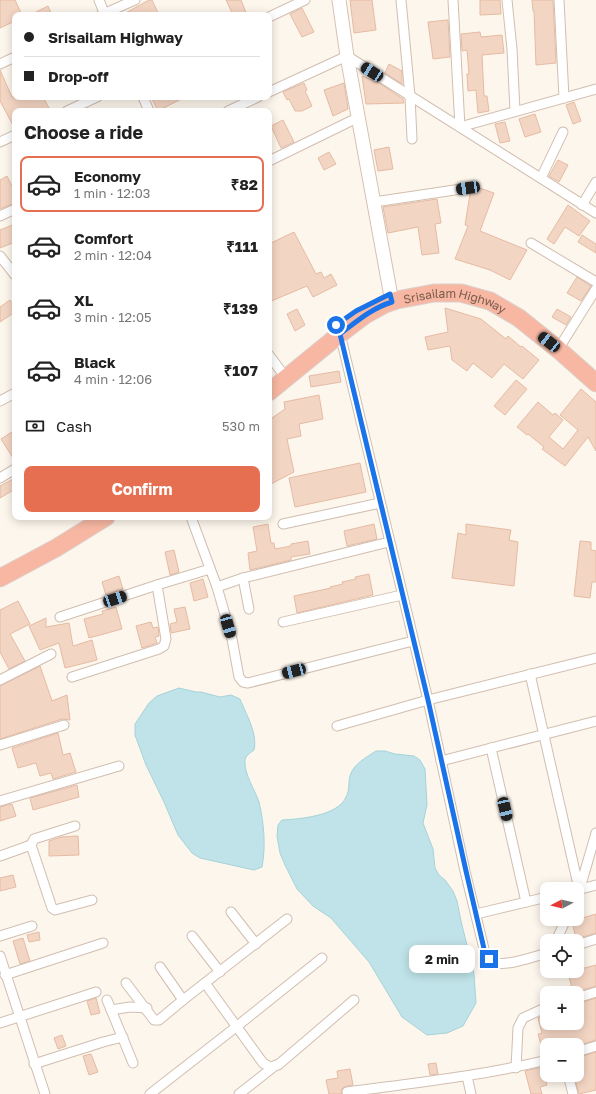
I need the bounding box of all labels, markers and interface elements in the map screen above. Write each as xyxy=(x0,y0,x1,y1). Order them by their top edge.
text: Srisailam Highway xyxy=(48,28,183,46)
car xyxy=(359,60,385,84)
text: Drop-off xyxy=(48,67,108,85)
text: Choose a ride xyxy=(24,121,143,143)
icon: car xyxy=(26,166,62,202)
text: Economy xyxy=(74,167,141,185)
text: ₹82 xyxy=(231,175,258,193)
car xyxy=(455,180,481,196)
text: 1 min · 12:03 xyxy=(74,185,150,201)
icon: car xyxy=(26,228,62,264)
text: Comfort xyxy=(74,229,133,247)
text: ₹111 xyxy=(226,237,258,255)
text: 2 min · 12:04 xyxy=(74,247,152,263)
street label: Srisailam Highway xyxy=(402,285,509,317)
icon: car xyxy=(26,290,62,326)
text: XL xyxy=(74,291,93,309)
text: ₹139 xyxy=(223,299,258,317)
text: 3 min · 12:05 xyxy=(74,309,152,325)
route start xyxy=(327,316,345,334)
car xyxy=(536,330,562,354)
icon: car xyxy=(26,352,62,388)
text: Black xyxy=(74,353,116,371)
text: ₹107 xyxy=(224,361,258,379)
text: 4 min · 12:06 xyxy=(74,371,152,387)
icon: cash xyxy=(24,415,46,437)
text: Cash xyxy=(56,417,92,435)
text: 530 m xyxy=(222,418,260,434)
button: Confirm xyxy=(24,466,260,512)
car xyxy=(102,590,128,608)
car xyxy=(219,613,237,639)
car xyxy=(281,662,307,680)
car xyxy=(496,796,514,822)
north arrow xyxy=(540,882,584,926)
map controls xyxy=(540,882,584,1082)
button: locate xyxy=(540,934,584,978)
callout: 2 min xyxy=(409,945,475,973)
route end xyxy=(480,950,498,968)
text: 2 min xyxy=(425,951,459,967)
button: + xyxy=(540,986,584,1030)
button: − xyxy=(540,1038,584,1082)

